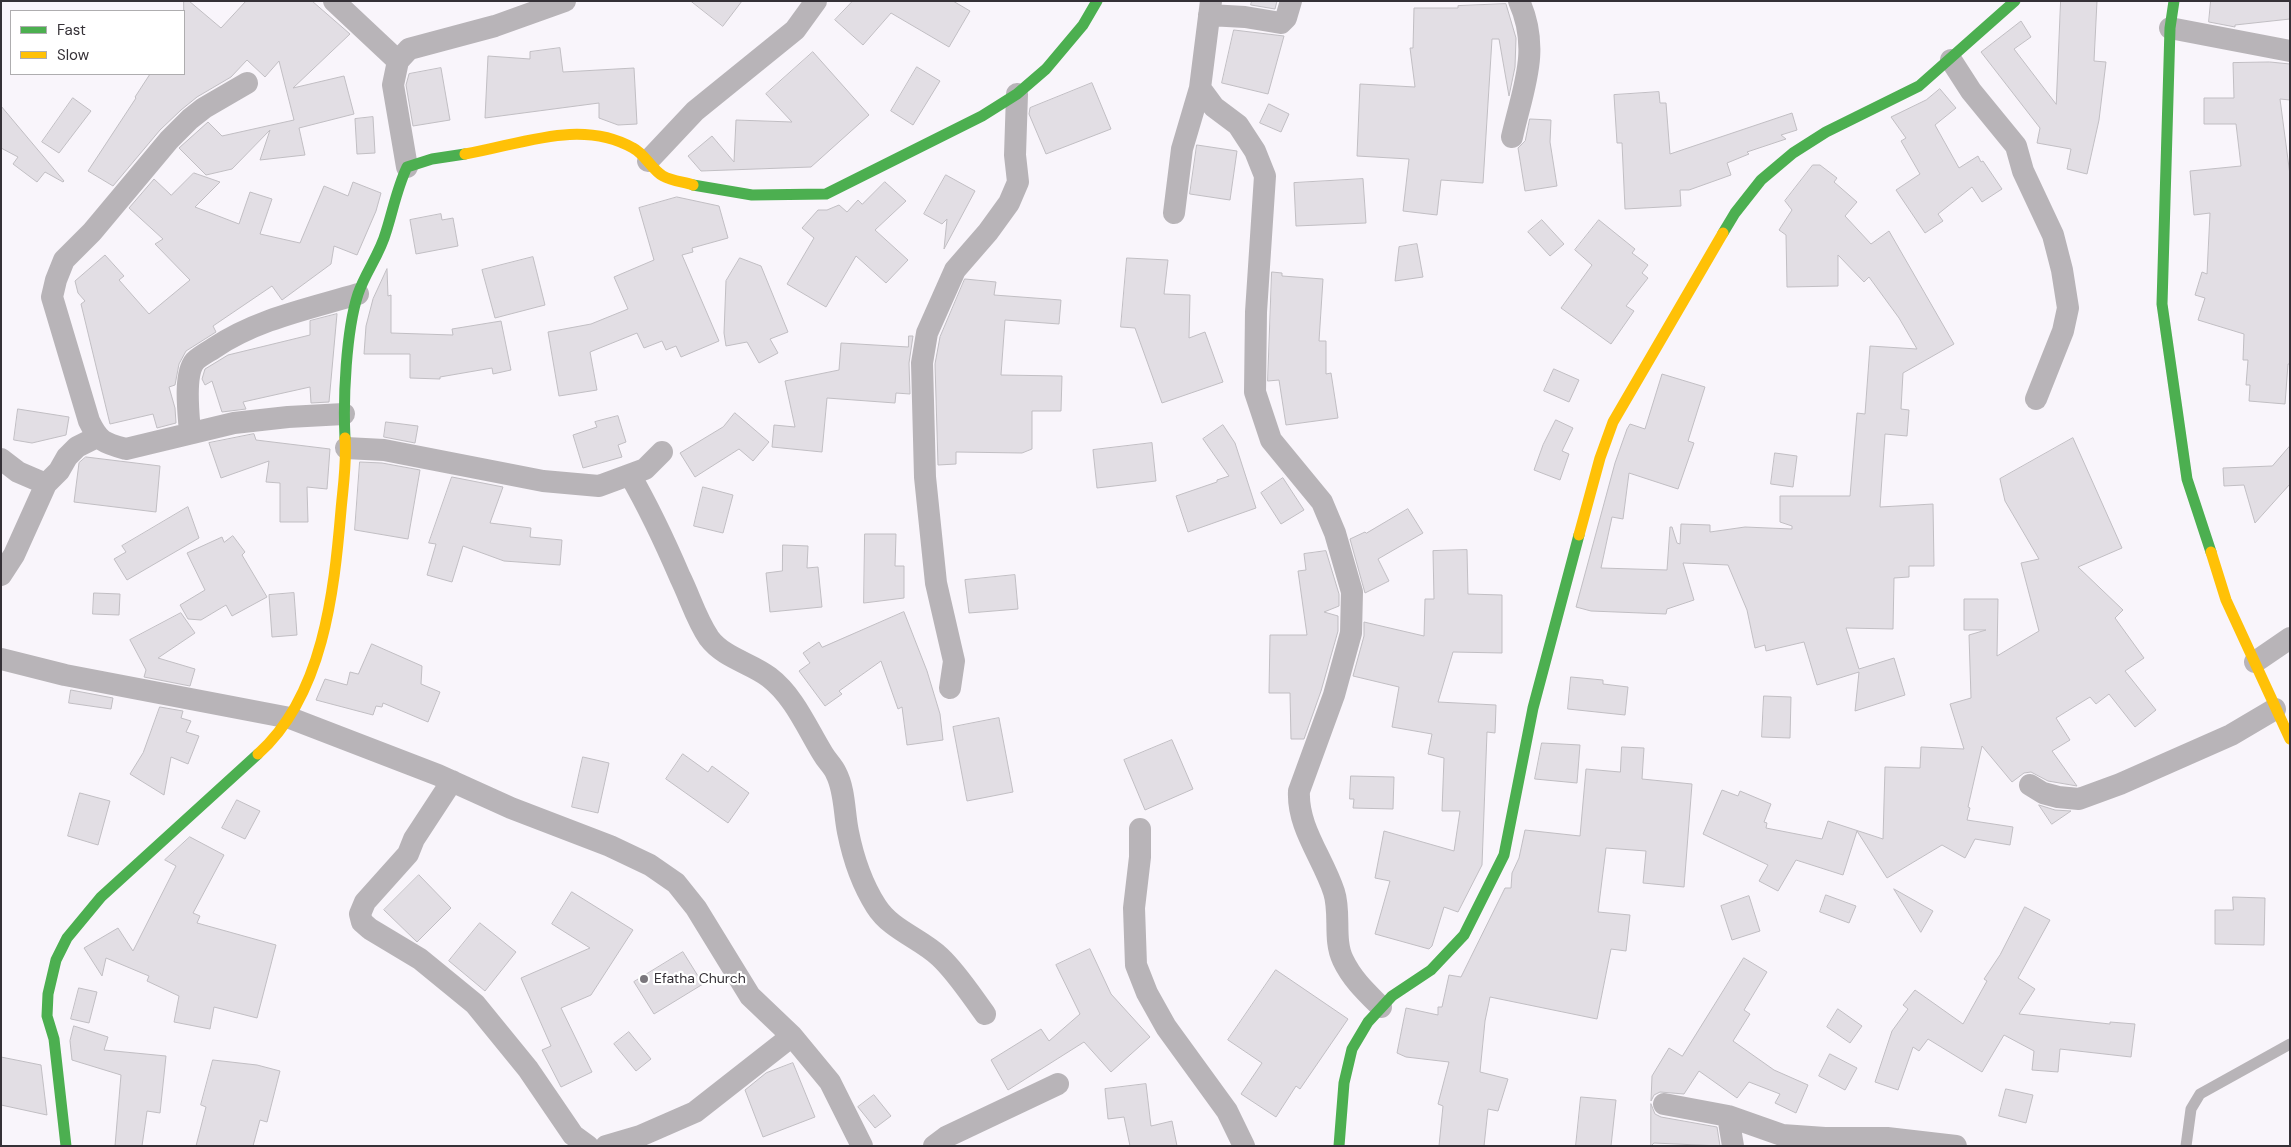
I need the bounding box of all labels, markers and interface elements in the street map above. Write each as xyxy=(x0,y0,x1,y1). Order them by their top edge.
legend xyxy=(10,10,185,75)
text: Fast xyxy=(57,20,86,40)
text: Slow xyxy=(57,45,89,65)
place label: Efatha Church xyxy=(654,971,746,987)
marker: Efatha Church xyxy=(638,973,650,985)

